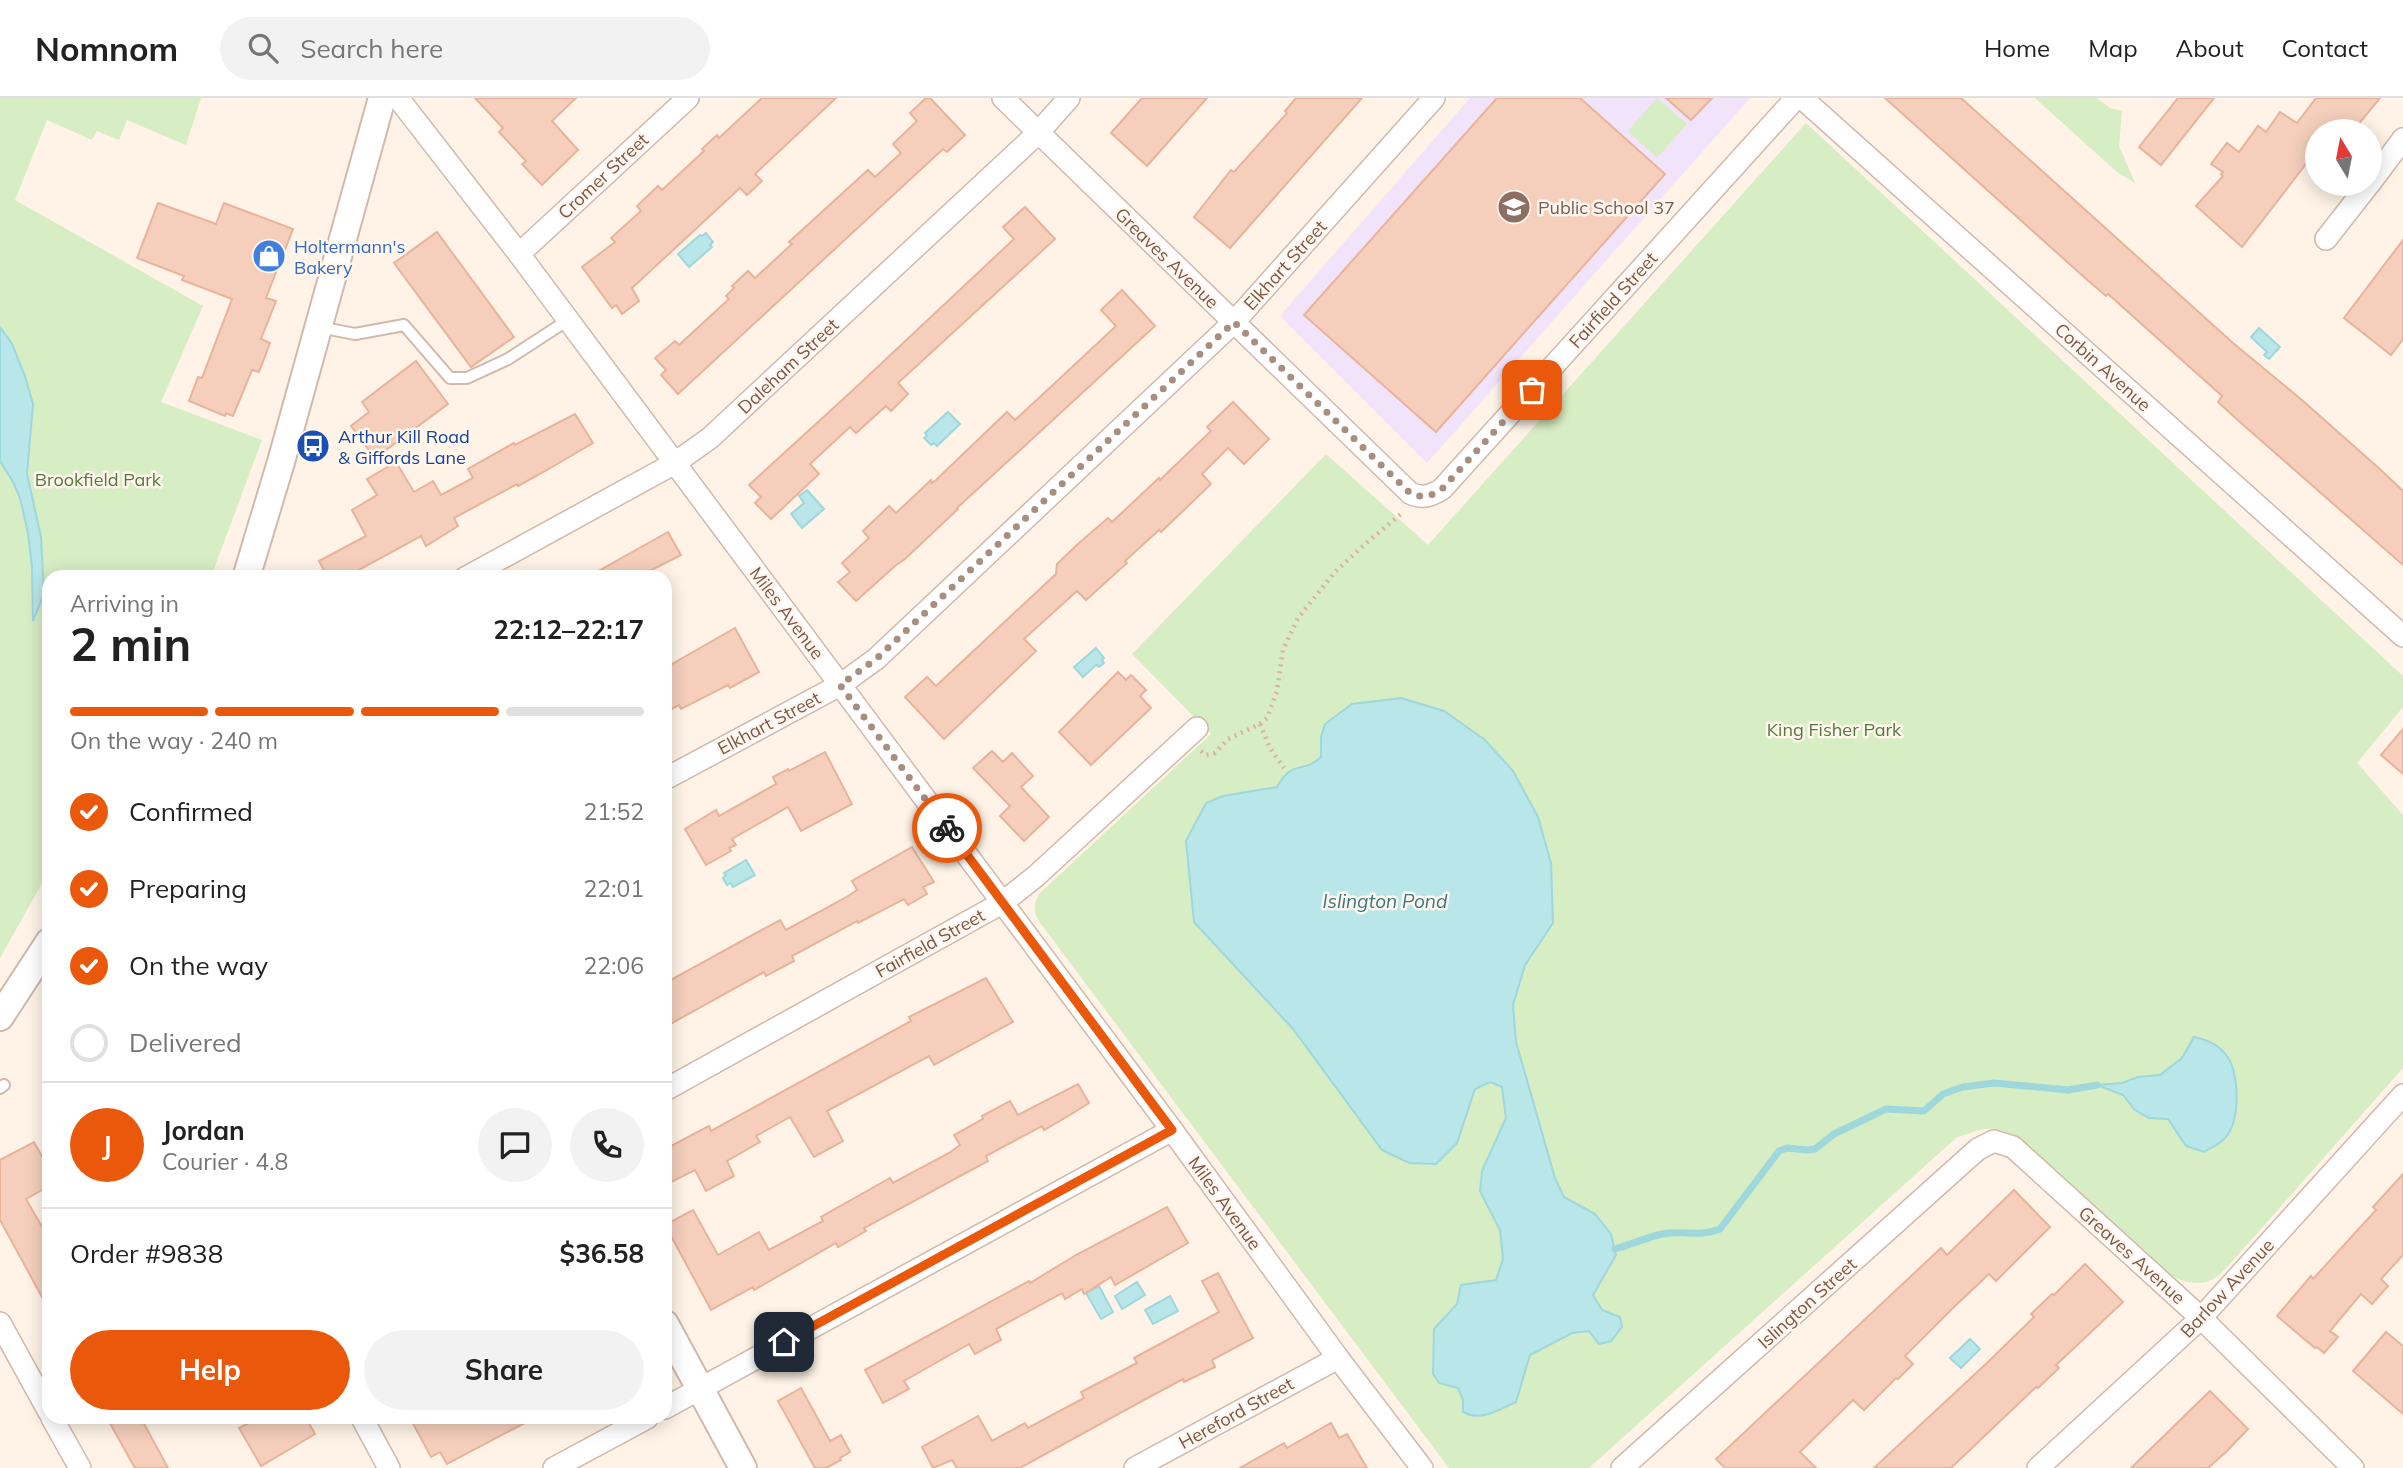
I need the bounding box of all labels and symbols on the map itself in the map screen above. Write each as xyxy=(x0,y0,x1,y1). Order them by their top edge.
north arrow xyxy=(2305,119,2382,196)
street label: Cromer Street xyxy=(553,128,653,224)
school or university icon: Public School 37 xyxy=(1495,188,1533,226)
place label: Public School 37 xyxy=(1538,196,1675,219)
street label: Greaves Avenue xyxy=(1110,203,1224,313)
street label: Elkhart Street xyxy=(1239,215,1331,315)
place label: Holtermann's Bakery xyxy=(294,235,406,279)
shop icon: Holtermann's Bakery xyxy=(250,237,288,275)
street label: Fairfield Street xyxy=(1564,247,1662,353)
street label: Daleham Street xyxy=(733,313,843,419)
street label: Corbin Avenue xyxy=(2050,318,2156,416)
pin xyxy=(1502,360,1562,420)
place label: Arthur Kill Road & Giffords Lane xyxy=(338,425,470,469)
bus stop icon: Arthur Kill Road & Giffords Lane xyxy=(294,427,332,465)
park label: Brookfield Park xyxy=(35,468,162,491)
street label: Miles Avenue xyxy=(745,562,829,664)
street label: Elkhart Street xyxy=(714,686,824,760)
park label: King Fisher Park xyxy=(1767,718,1902,741)
courier xyxy=(912,793,982,863)
water label: Islington Pond xyxy=(1323,889,1448,913)
street label: Fairfield Street xyxy=(871,903,989,983)
street label: Miles Avenue xyxy=(1183,1152,1267,1254)
street label: Greaves Avenue xyxy=(2074,1201,2190,1309)
street label: Barlow Avenue xyxy=(2175,1234,2279,1342)
street label: Islington Street xyxy=(1753,1253,1861,1353)
pin xyxy=(754,1312,814,1372)
street label: Hereford Street xyxy=(1175,1372,1297,1454)

